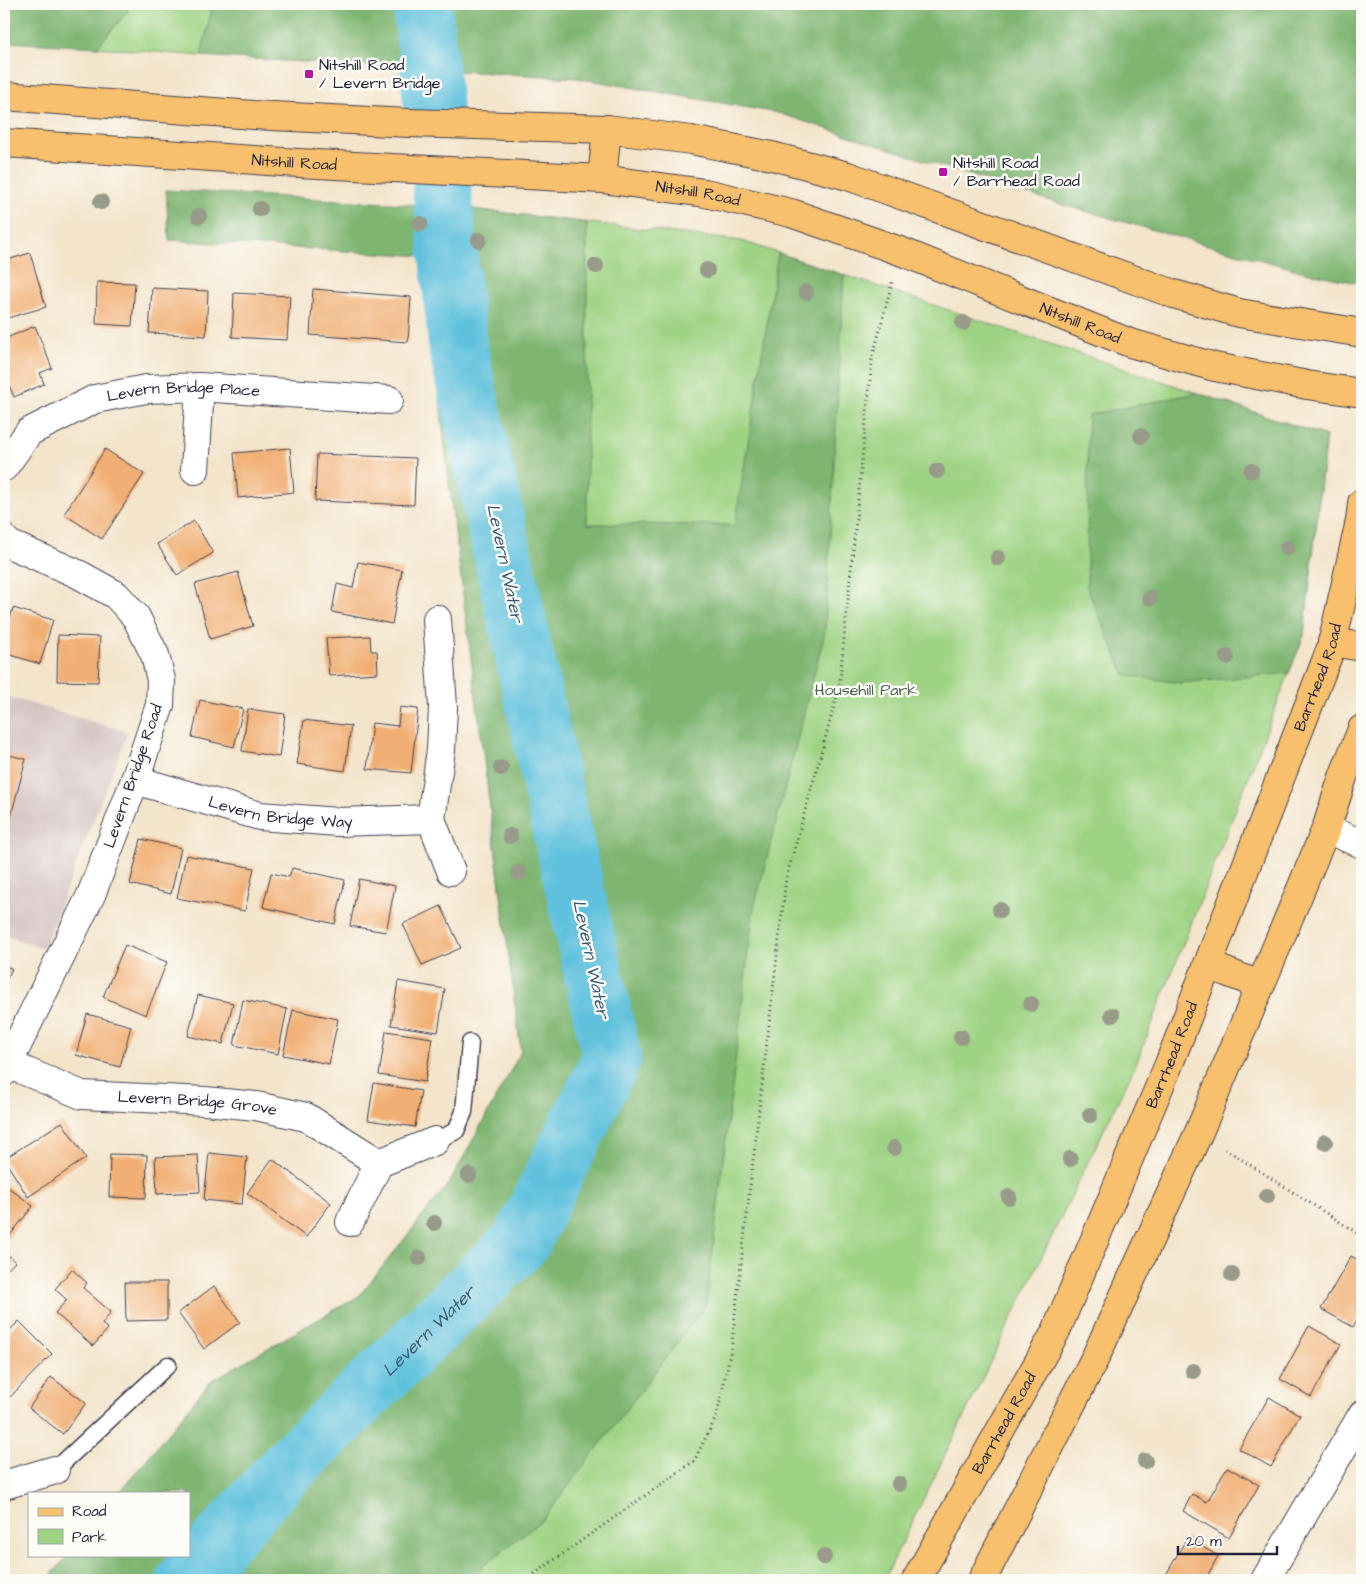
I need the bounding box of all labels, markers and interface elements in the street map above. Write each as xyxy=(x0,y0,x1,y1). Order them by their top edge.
place label: Nitshill Road / Levern Bridge xyxy=(319,54,441,95)
marker: Nitshill Road / Levern Bridge xyxy=(303,68,315,80)
street label: Nitshill Road xyxy=(251,149,338,176)
place label: Nitshill Road / Barrhead Road xyxy=(953,152,1080,192)
marker: Nitshill Road / Barrhead Road xyxy=(937,166,949,178)
street label: Nitshill Road xyxy=(654,175,742,212)
street label: Nitshill Road xyxy=(1037,297,1124,349)
street label: Levern Bridge Place xyxy=(105,376,261,407)
water label: Levern Water xyxy=(480,501,530,627)
street label: Barrhead Road xyxy=(1289,622,1347,735)
park label: Househill Park xyxy=(815,679,917,701)
street label: Levern Bridge Road xyxy=(98,701,169,851)
street label: Levern Bridge Way xyxy=(206,791,353,834)
water label: Levern Water xyxy=(566,897,616,1023)
street label: Barrhead Road xyxy=(1140,998,1203,1112)
street label: Levern Bridge Grove xyxy=(117,1086,280,1121)
water label: Levern Water xyxy=(377,1279,482,1382)
street label: Barrhead Road xyxy=(967,1368,1042,1478)
legend xyxy=(28,1492,190,1556)
text: Road xyxy=(72,1501,107,1522)
scale bar xyxy=(1178,1524,1277,1556)
text: Park xyxy=(72,1527,107,1548)
text: 20 m xyxy=(1186,1531,1222,1552)

